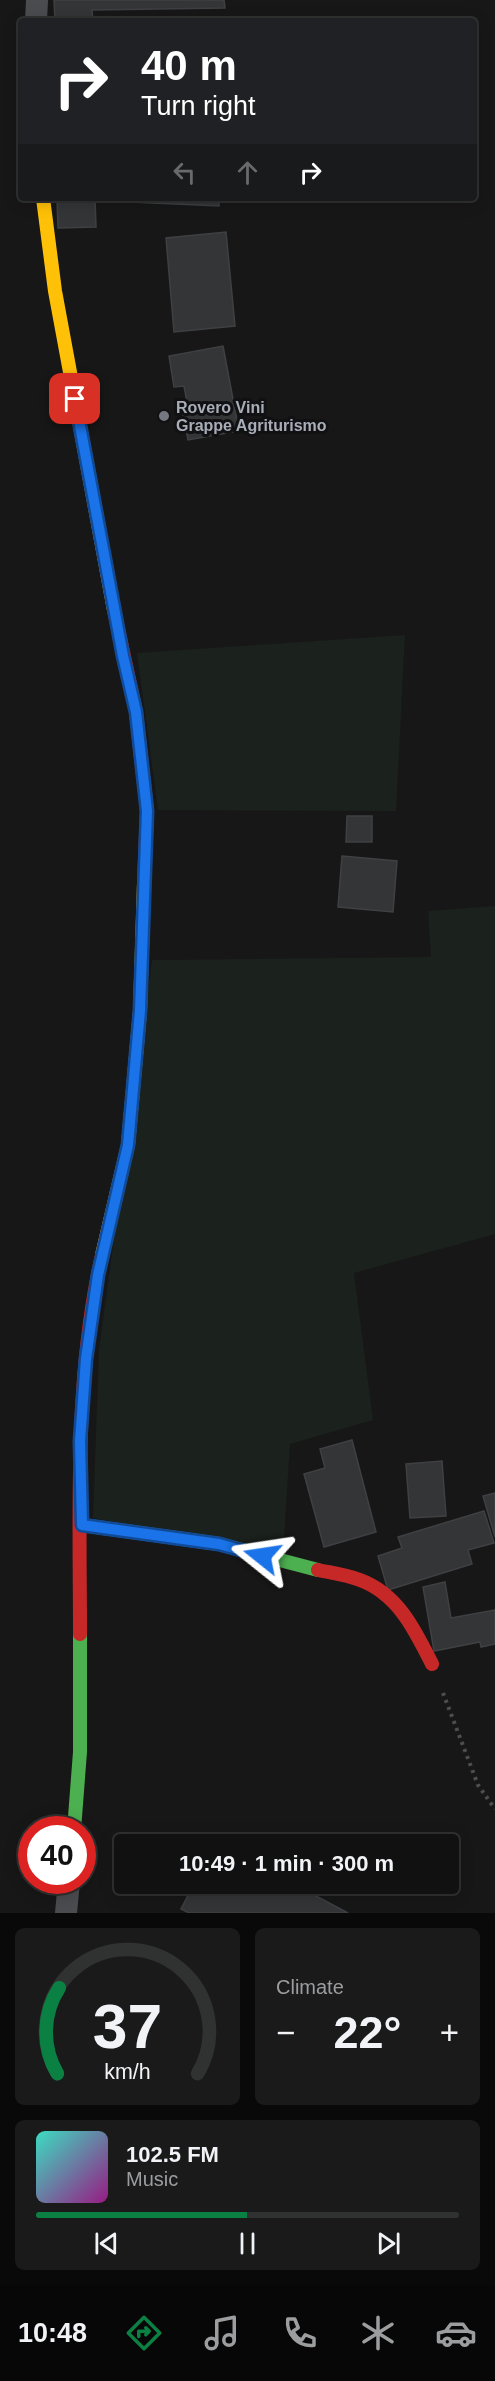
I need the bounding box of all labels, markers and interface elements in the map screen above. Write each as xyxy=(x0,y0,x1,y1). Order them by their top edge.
icon: right xyxy=(42,42,120,120)
text: 40 m xyxy=(141,42,237,89)
text: Turn right xyxy=(141,91,256,121)
icon: left xyxy=(168,156,201,189)
icon: ahead xyxy=(231,156,264,189)
icon: right xyxy=(294,156,327,189)
pin xyxy=(49,373,100,424)
icon: arrive xyxy=(58,382,91,415)
place label: Rovero Vini Grappe Agriturismo xyxy=(176,399,327,434)
marker: Rovero Vini Grappe Agriturismo xyxy=(157,409,171,423)
position arrow xyxy=(230,1524,294,1588)
speed limit sign: 40 xyxy=(18,1816,96,1894)
text: 10:49 · 1 min · 300 m xyxy=(179,1851,394,1876)
text: Climate xyxy=(276,1976,344,1998)
text: 37 xyxy=(93,1992,162,2061)
text: 22° xyxy=(333,2007,402,2058)
text: − xyxy=(276,2014,295,2051)
text: + xyxy=(440,2014,459,2051)
text: km/h xyxy=(104,2060,151,2084)
text: 102.5 FM xyxy=(126,2142,219,2167)
text: Music xyxy=(126,2168,178,2190)
icon: previous xyxy=(90,2227,123,2260)
icon: pause xyxy=(231,2227,264,2260)
icon: next xyxy=(372,2227,405,2260)
icon: directions xyxy=(123,2312,165,2354)
icon: music xyxy=(201,2312,243,2354)
icon: phone xyxy=(279,2312,321,2354)
icon: climate xyxy=(357,2312,399,2354)
icon: car xyxy=(435,2312,477,2354)
text: 10:48 xyxy=(18,2318,87,2348)

